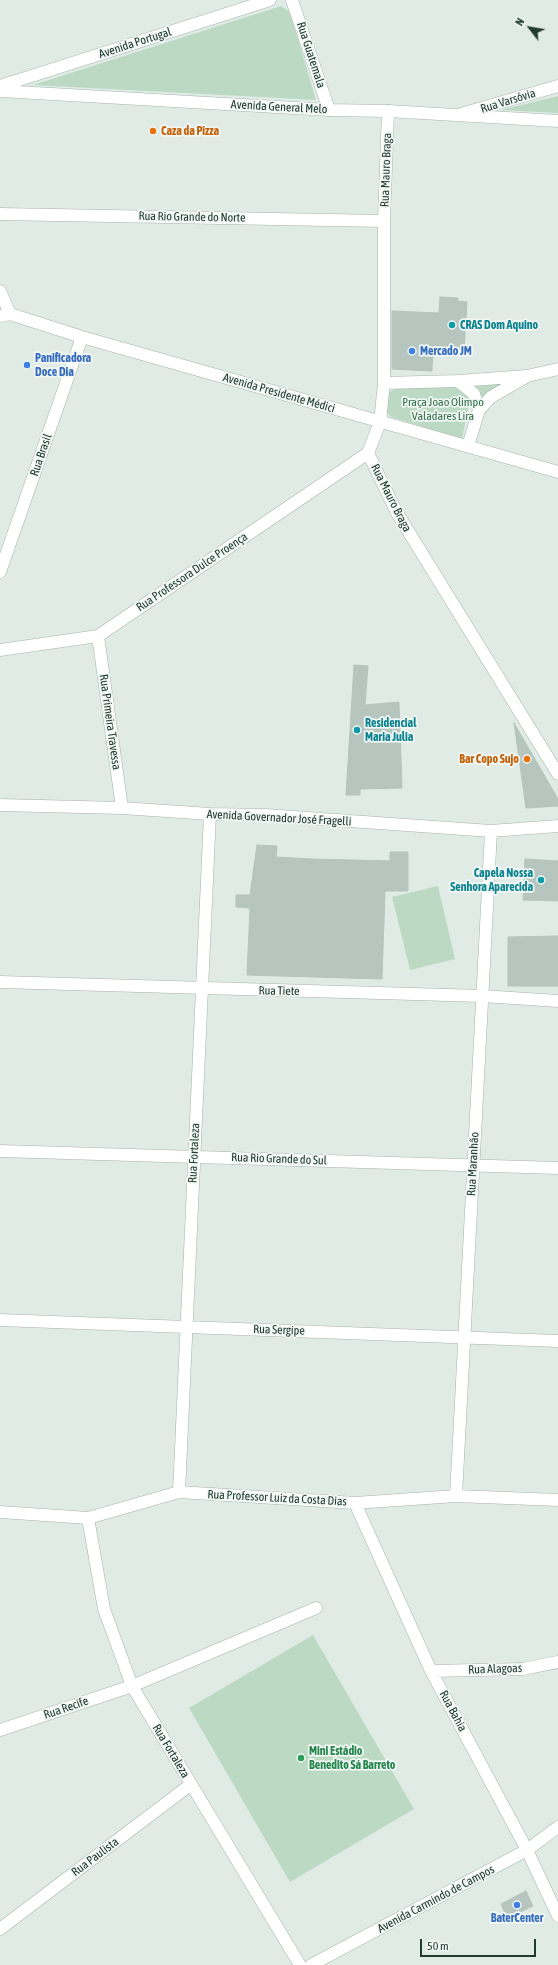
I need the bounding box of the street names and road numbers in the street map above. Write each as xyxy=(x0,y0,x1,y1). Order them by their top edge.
street label: Rua Guatemala xyxy=(294,20,328,90)
street label: Avenida Portugal xyxy=(97,25,173,61)
street label: Rua Varsóvia xyxy=(479,86,537,116)
street label: Avenida General Melo xyxy=(230,97,328,117)
street label: Rua Mauro Braga xyxy=(378,133,394,207)
street label: Rua Rio Grande do Norte xyxy=(138,209,246,225)
street label: Avenida Presidente Médici xyxy=(221,370,337,416)
street label: Rua Brasil xyxy=(27,432,55,478)
street label: Rua Mauro Braga xyxy=(368,462,414,534)
street label: Rua Professora Dulce Proença xyxy=(134,529,250,615)
street label: Rua Primeira Travessa xyxy=(96,673,124,771)
street label: Avenida Governador José Fragelli xyxy=(206,807,352,829)
street label: Rua Tiete xyxy=(258,983,300,999)
street label: Rua Fortaleza xyxy=(185,1123,203,1183)
street label: Rua Maranhão xyxy=(464,1131,482,1197)
street label: Rua Rio Grande do Sul xyxy=(231,1150,327,1168)
street label: Rua Sergipe xyxy=(253,1322,305,1338)
street label: Rua Professor Luiz da Costa Dias xyxy=(207,1487,347,1509)
street label: Rua Alagoas xyxy=(468,1661,522,1677)
street label: Rua Bahia xyxy=(436,1688,470,1734)
street label: Rua Recife xyxy=(42,1694,90,1722)
street label: Rua Fortaleza xyxy=(149,1722,193,1780)
street label: Rua Paulista xyxy=(69,1835,121,1879)
street label: Avenida Carmindo de Campos xyxy=(375,1862,497,1936)

